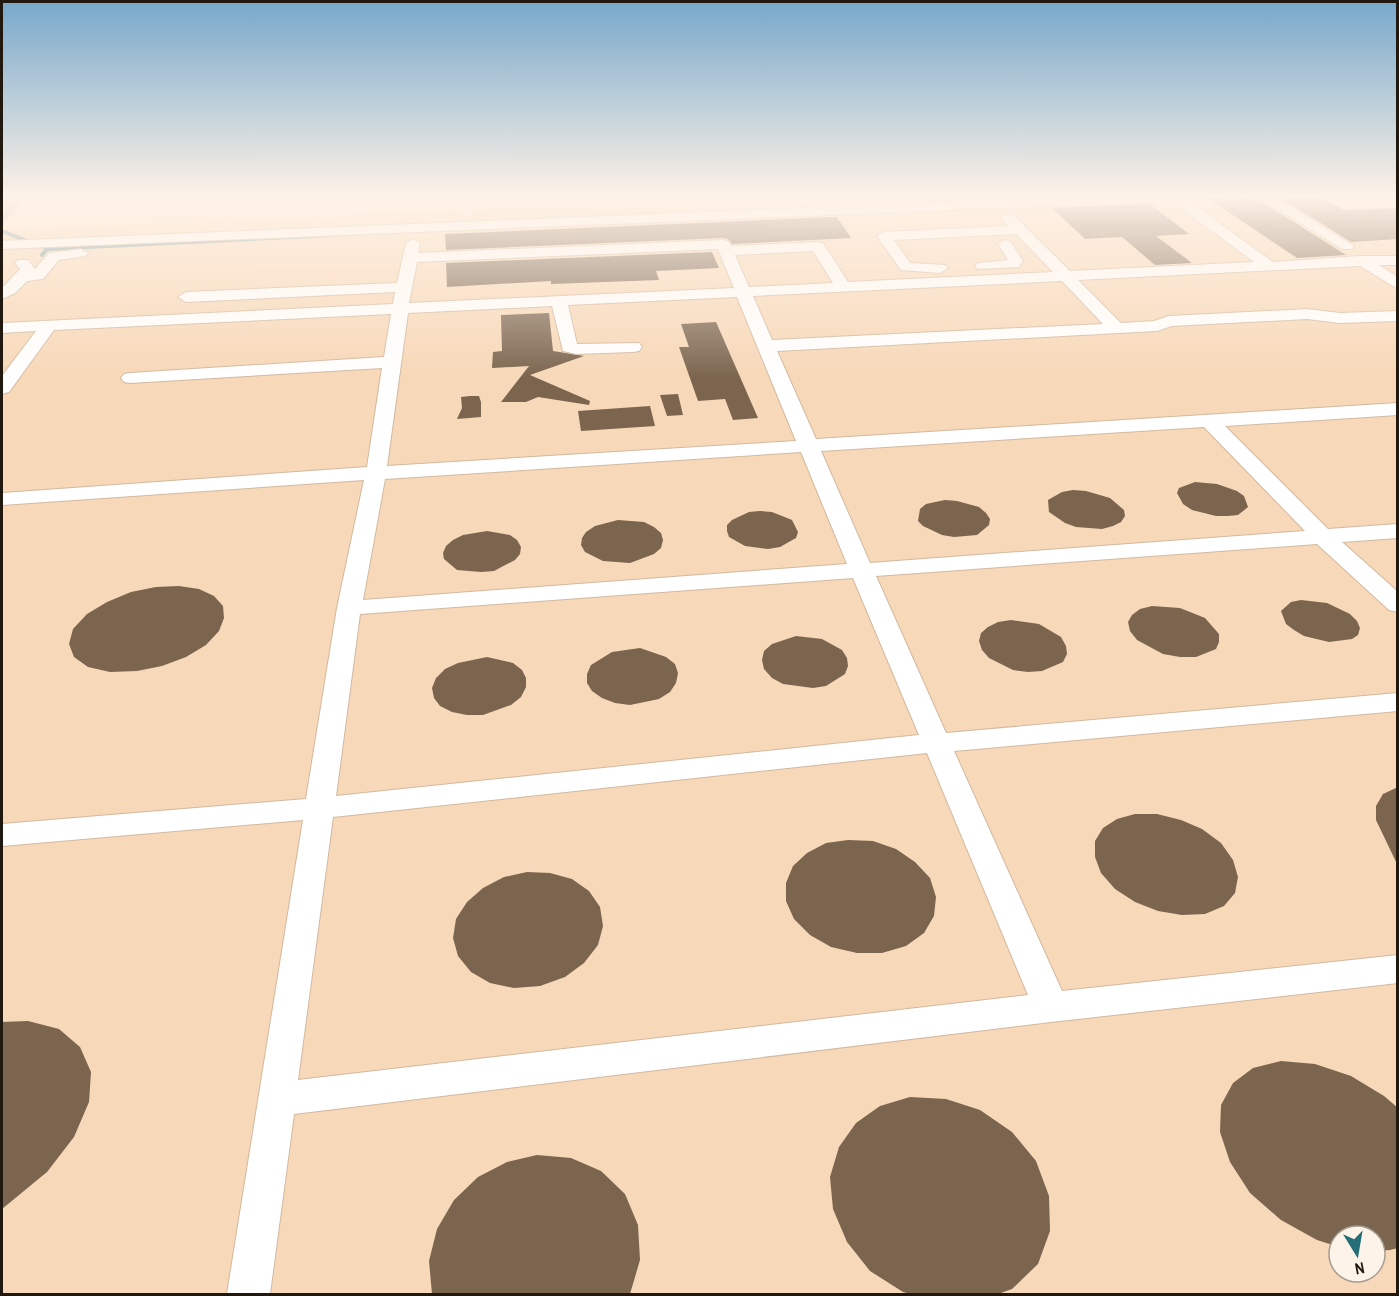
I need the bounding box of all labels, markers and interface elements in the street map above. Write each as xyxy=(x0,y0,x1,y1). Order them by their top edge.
north arrow xyxy=(1327,1224,1387,1284)
text: N xyxy=(1353,1257,1367,1280)

